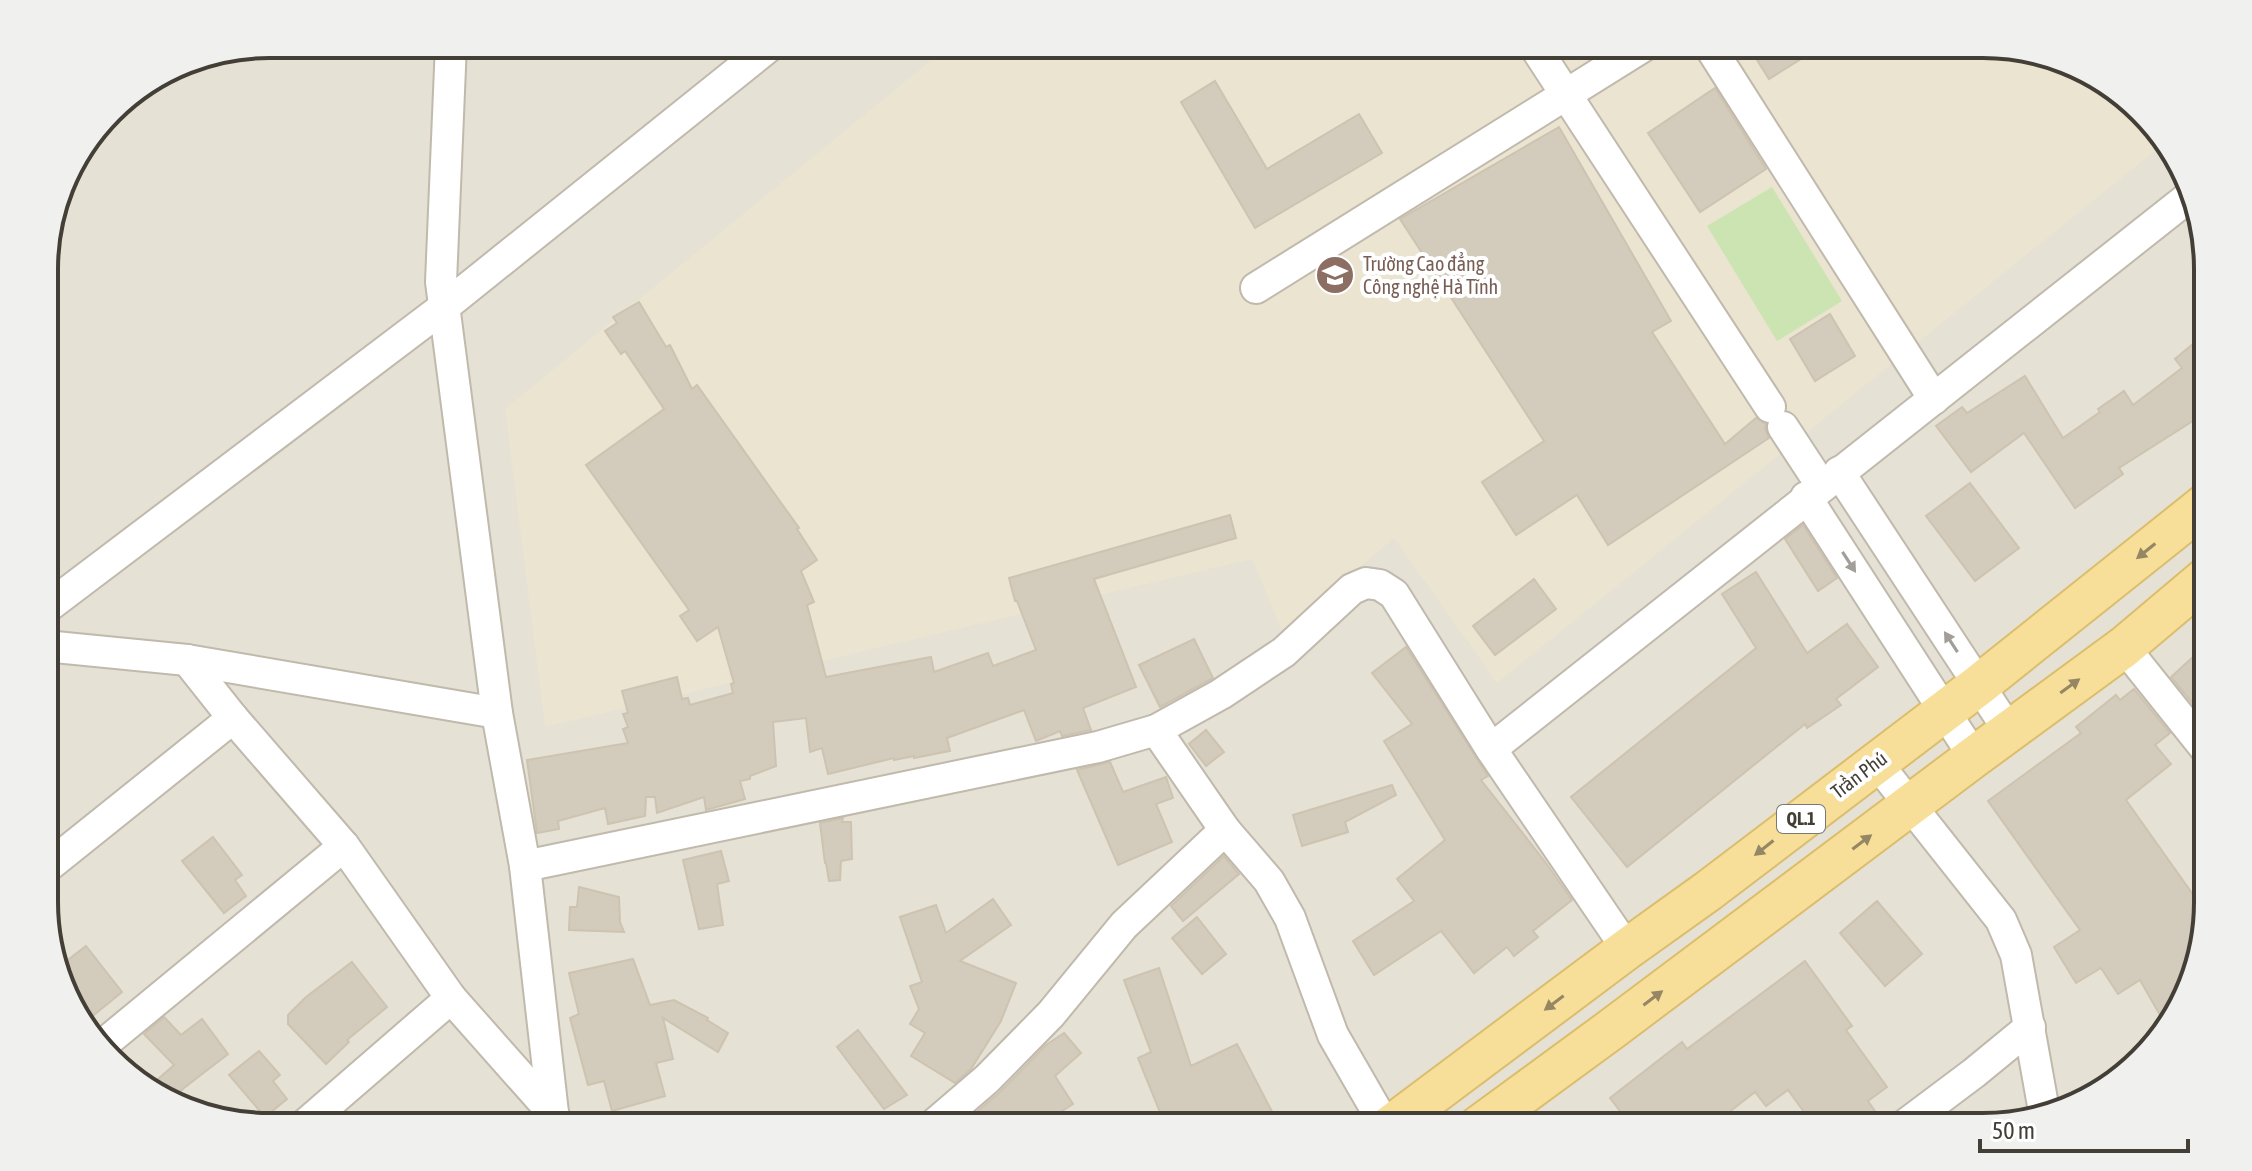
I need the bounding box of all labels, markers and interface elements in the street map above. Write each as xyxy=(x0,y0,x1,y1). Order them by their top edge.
place label: Trường Cao đẳng Công nghệ Hà Tĩnh xyxy=(1363,252,1498,298)
school or university icon: Trường Cao đẳng Công nghệ Hà Tĩnh xyxy=(1314,254,1356,296)
one-way arrow xyxy=(2136,542,2156,559)
one-way arrow xyxy=(1841,552,1856,573)
one-way arrow xyxy=(1944,631,1959,653)
one-way arrow xyxy=(2060,679,2080,695)
street label: Trần Phú xyxy=(1826,746,1891,803)
road number: QL.1 xyxy=(1777,805,1825,833)
one-way arrow xyxy=(1852,835,1872,851)
one-way arrow xyxy=(1753,840,1774,856)
one-way arrow xyxy=(1643,990,1664,1006)
one-way arrow xyxy=(1544,994,1565,1010)
scale bar xyxy=(1980,1103,2188,1153)
text: 50 m xyxy=(1992,1117,2035,1144)

